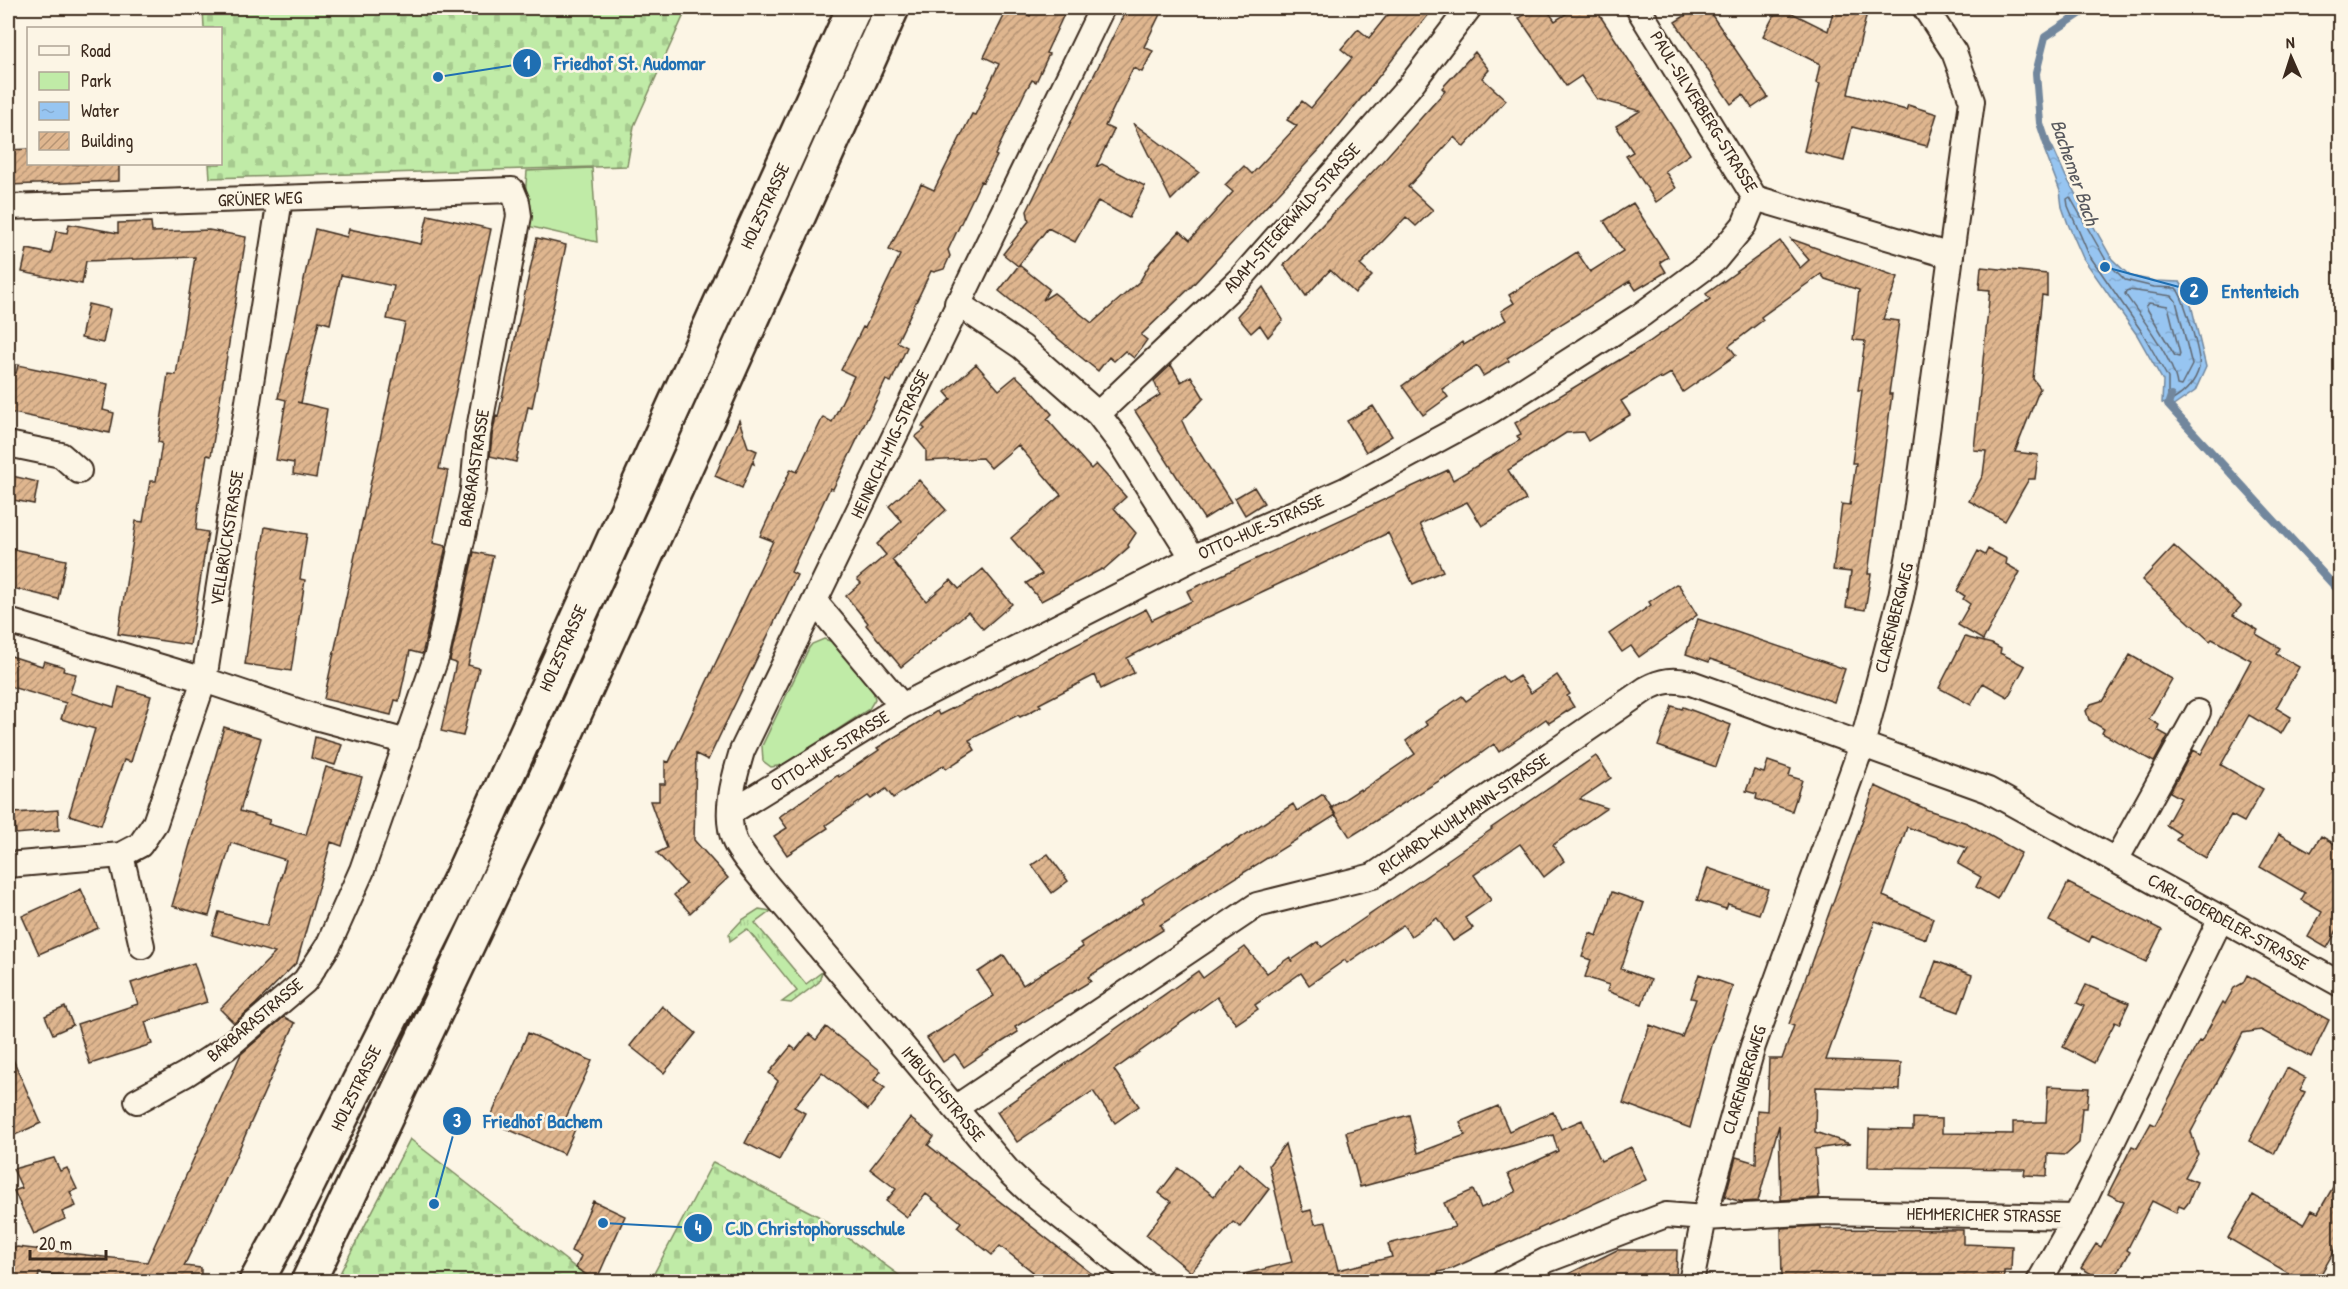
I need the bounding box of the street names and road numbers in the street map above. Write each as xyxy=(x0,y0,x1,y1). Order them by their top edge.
street label: PAUL-SILVERBERG-STRASSE xyxy=(1645,26,1764,197)
street label: ADAM-STEGERWALD-STRASSE xyxy=(1217,137,1366,298)
street label: HOLZSTRASSE xyxy=(734,159,795,253)
street label: GRÜNER WEG xyxy=(217,185,303,212)
street label: HEINRICH-IMIG-STRASSE xyxy=(844,365,935,522)
street label: BARBARASTRASSE xyxy=(452,407,495,529)
street label: VELLBRÜCKSTRASSE xyxy=(204,469,250,607)
street label: OTTO-HUE-STRASSE xyxy=(1194,487,1328,566)
street label: CLARENBERGWEG xyxy=(1868,560,1919,676)
street label: HOLZSTRASSE xyxy=(532,600,593,695)
street label: OTTO-HUE-STRASSE xyxy=(766,704,894,797)
street label: RICHARD-KUHLMANN-STRASSE xyxy=(1373,747,1554,880)
street label: CARL-GOERDELER-STRASSE xyxy=(2143,867,2313,976)
street label: BARBARASTRASSE xyxy=(201,972,308,1067)
street label: CLARENBERGWEG xyxy=(1715,1022,1772,1137)
street label: IMBUSCHSTRASSE xyxy=(896,1040,991,1147)
street label: HOLZSTRASSE xyxy=(324,1041,387,1135)
street label: HEMMERICHER STRASSE xyxy=(1906,1201,2062,1228)

